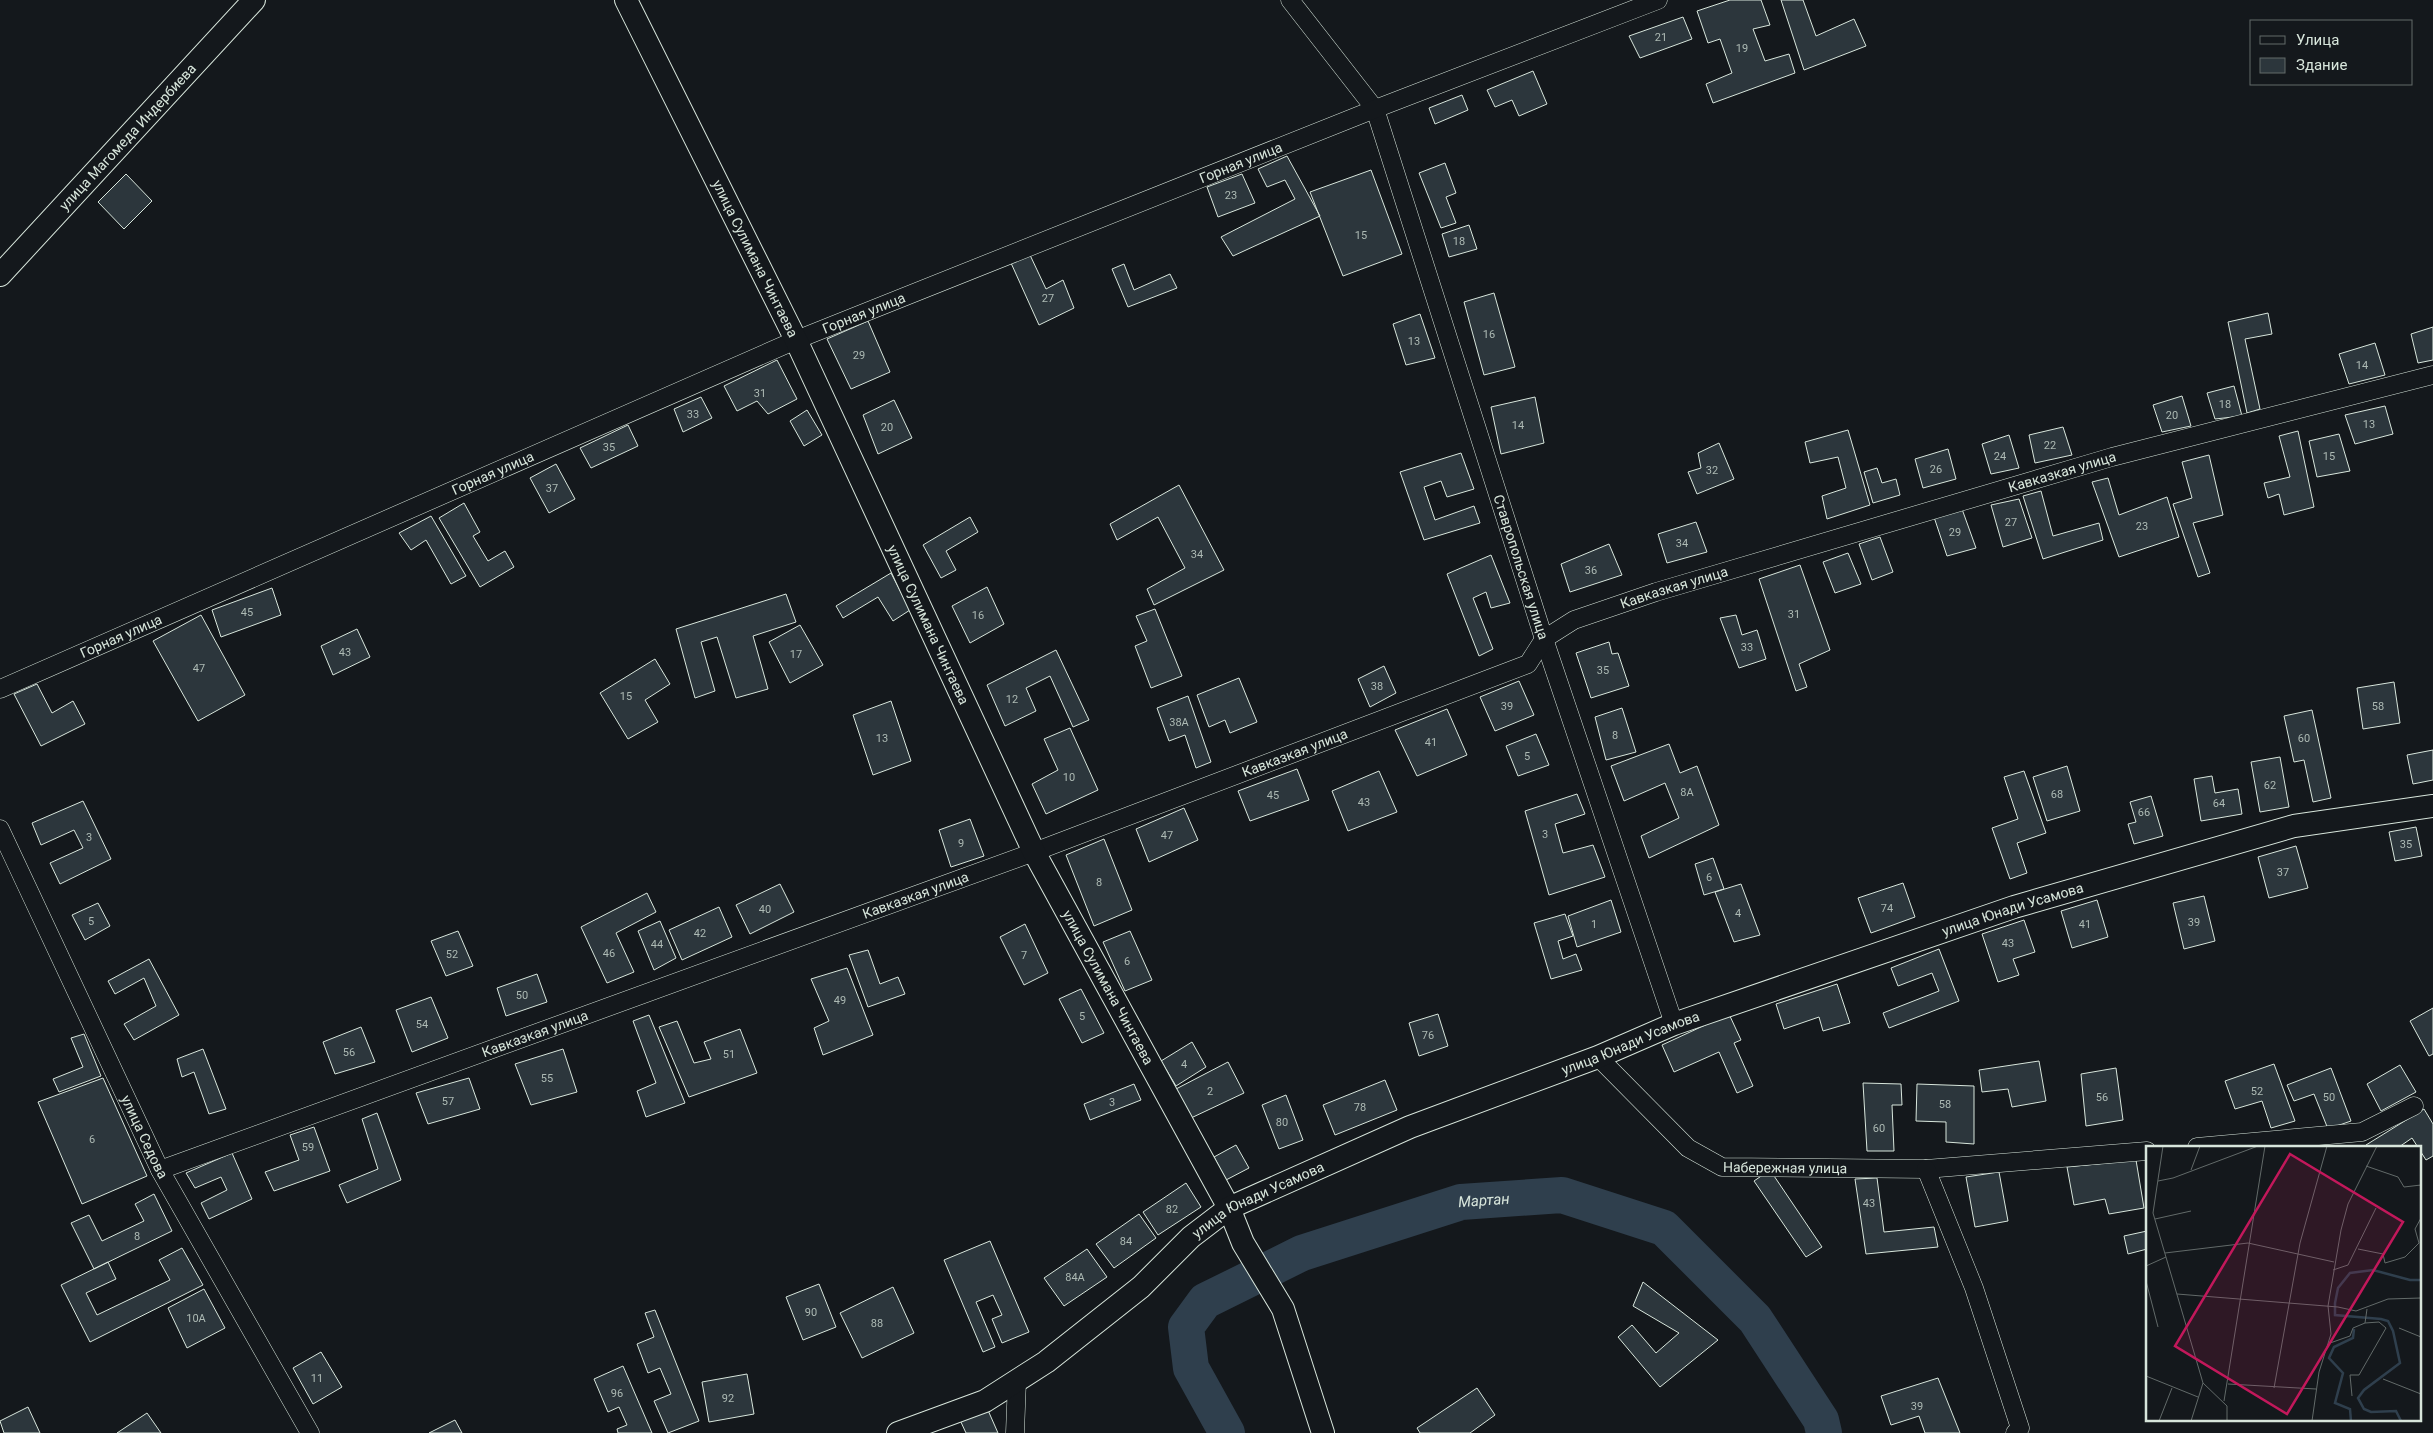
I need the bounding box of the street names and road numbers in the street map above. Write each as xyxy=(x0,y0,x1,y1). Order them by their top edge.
street label: улица Магомеда Индербиева xyxy=(56,60,199,213)
street label: Горная улица xyxy=(1197,139,1284,186)
street label: улица Сулимана Чинтаева xyxy=(709,177,801,340)
street label: Горная улица xyxy=(820,289,907,337)
street label: Горная улица xyxy=(449,448,536,498)
street label: Кавказкая улица xyxy=(2006,448,2118,495)
street label: Ставропольская улица xyxy=(1490,493,1552,641)
street label: улица Сулимана Чинтаева xyxy=(884,542,972,707)
street label: Кавказкая улица xyxy=(1618,563,1730,612)
street label: Горная улица xyxy=(78,611,164,661)
street label: Кавказкая улица xyxy=(1240,725,1350,780)
street label: Кавказкая улица xyxy=(860,868,971,922)
street label: улица Юнади Усамова xyxy=(1940,879,2085,939)
street label: улица Сулимана Чинтаева xyxy=(1059,907,1157,1067)
street label: Кавказкая улица xyxy=(480,1007,590,1060)
street label: улица Юнади Усамова xyxy=(1559,1008,1702,1078)
street label: улица Седова xyxy=(118,1092,171,1181)
street label: улица Юнади Усамова xyxy=(1189,1159,1326,1241)
street label: Набережная улица xyxy=(1723,1159,1847,1176)

